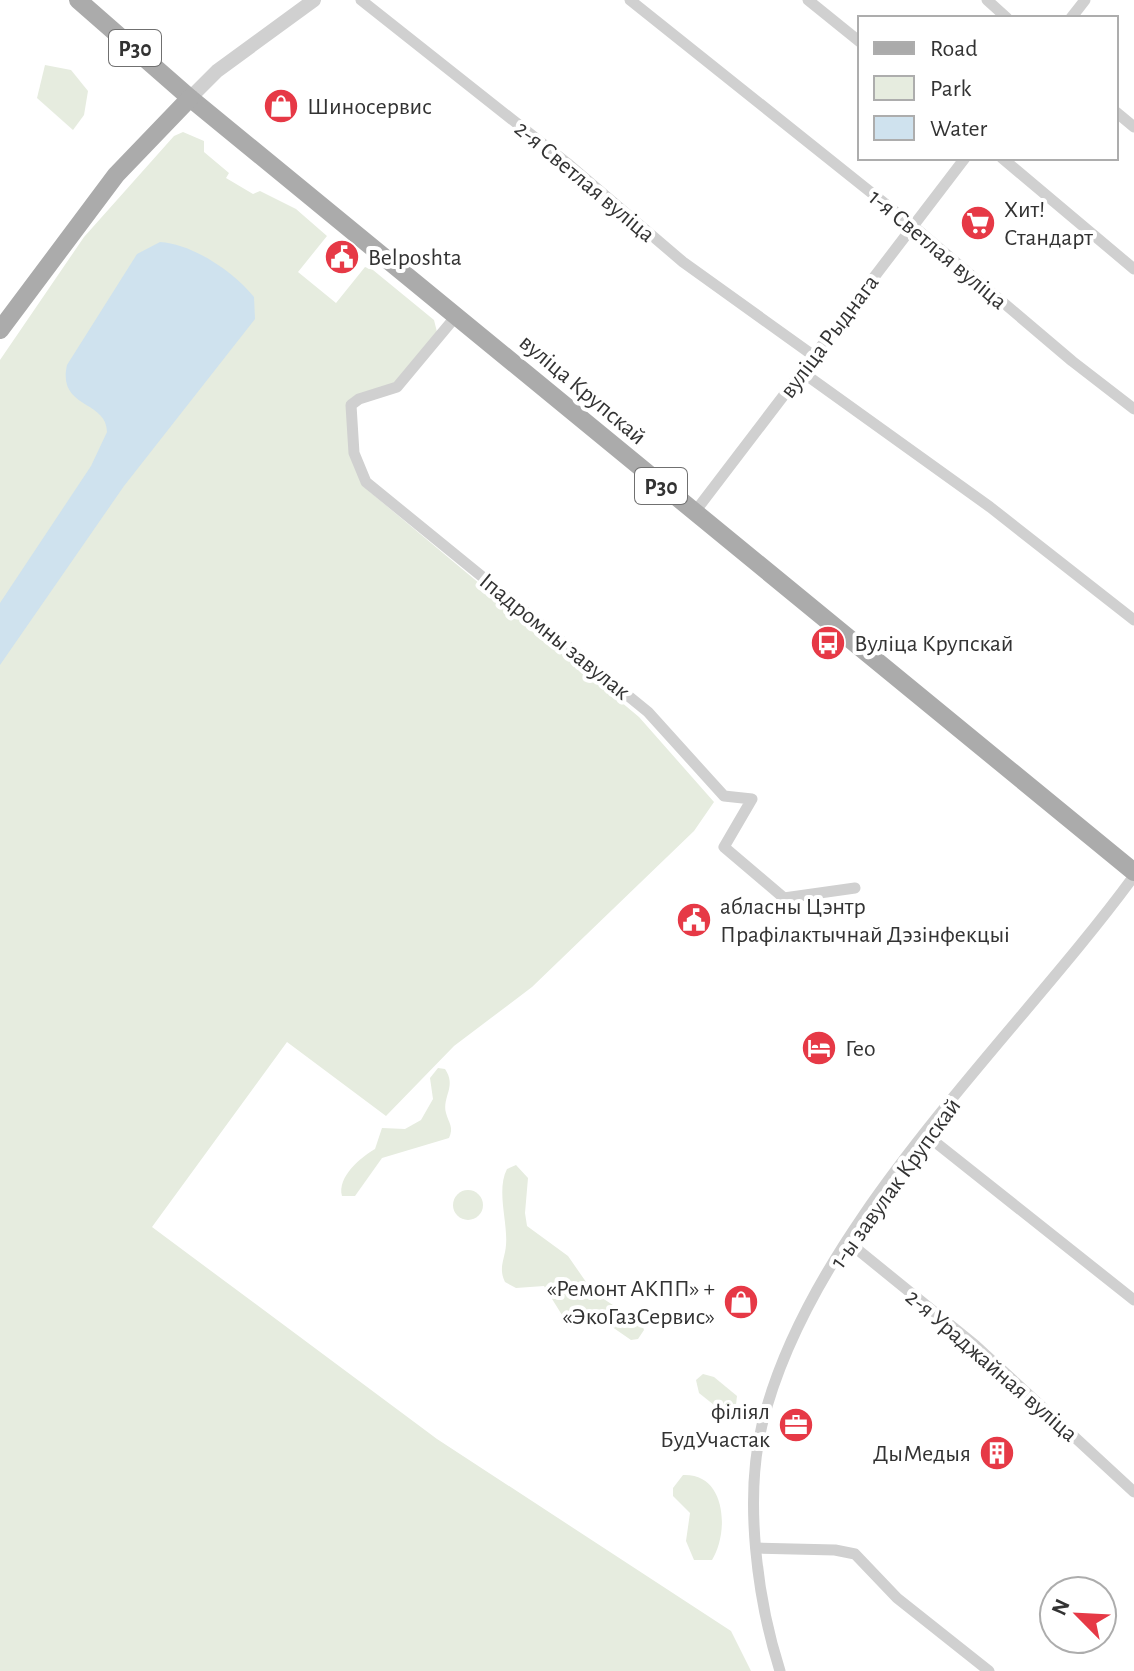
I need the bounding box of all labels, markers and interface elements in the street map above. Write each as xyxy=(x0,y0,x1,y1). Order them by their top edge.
legend xyxy=(858,16,1118,160)
road number: Р30 xyxy=(109,30,161,66)
text: Road xyxy=(930,37,978,61)
text: Park xyxy=(930,77,971,101)
shop icon: Шиносервис xyxy=(262,87,300,125)
place label: Шиносервис xyxy=(307,95,432,119)
street label: 2-я Светлая вуліца xyxy=(510,116,659,247)
text: Water xyxy=(930,117,988,141)
street label: 1-я Светлая вуліца xyxy=(864,185,1011,314)
place label: Хит! Стандарт xyxy=(1004,198,1093,250)
supermarket icon: Хит! Стандарт xyxy=(959,204,997,242)
public building icon: Belposhta xyxy=(323,238,361,276)
place label: Belposhta xyxy=(368,246,462,270)
street label: вуліца Рыднага xyxy=(776,271,884,403)
street label: вуліца Крупскай xyxy=(514,330,650,449)
road number: Р30 xyxy=(635,468,687,504)
street label: Іпадромны завулак xyxy=(475,569,634,705)
bus stop icon: Вуліца Крупскай xyxy=(809,624,847,662)
place label: Вуліца Крупскай xyxy=(854,632,1013,656)
place label: абласны Цэнтр Прафілактычнай Дэзінфекцыі xyxy=(720,895,1010,947)
public building icon: абласны Цэнтр Прафілактычнай Дэзінфекцыі xyxy=(675,901,713,939)
hotel icon: Гео xyxy=(800,1029,838,1067)
place label: Гео xyxy=(845,1037,876,1061)
street label: 1-ы завулак Крупскай xyxy=(826,1094,966,1273)
place label: «Ремонт АКПП» + «ЭкоГазСервис» xyxy=(547,1277,715,1329)
shop icon: «Ремонт АКПП» + «ЭкоГазСервис» xyxy=(722,1283,760,1321)
street label: 2-я Ураджайная вуліца xyxy=(901,1285,1082,1447)
place label: філіял БудУчастак xyxy=(660,1400,770,1452)
office icon: філіял БудУчастак xyxy=(777,1406,815,1444)
building icon: ДыМедыя xyxy=(978,1434,1016,1472)
place label: ДыМедыя xyxy=(873,1442,971,1466)
north arrow xyxy=(1038,1575,1118,1655)
text: N xyxy=(1047,1596,1074,1619)

